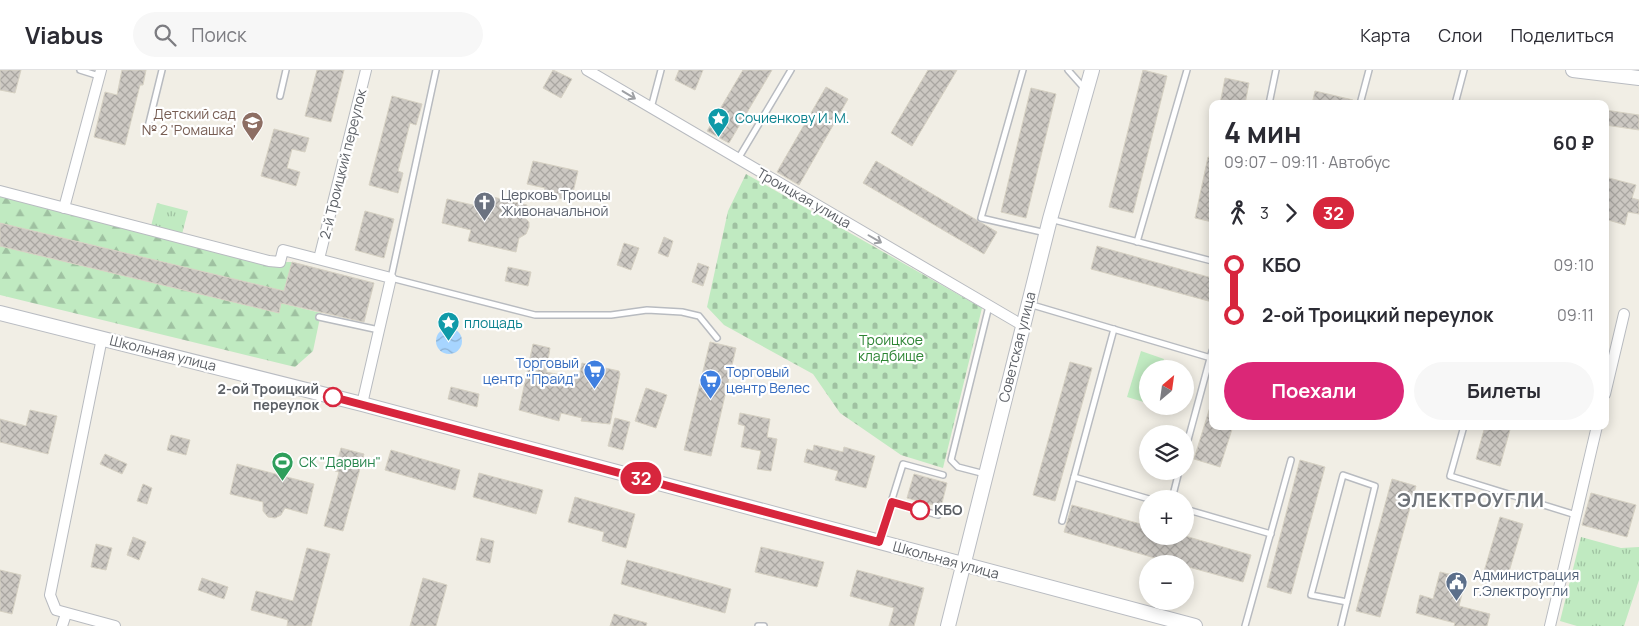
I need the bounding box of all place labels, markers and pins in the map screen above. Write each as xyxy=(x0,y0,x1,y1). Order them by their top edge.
place label: Детский сад № 2 'Ромашка' xyxy=(142,104,236,139)
place icon: Сочиенкову И. М. xyxy=(707,106,731,137)
place label: Сочиенкову И. М. xyxy=(735,108,849,127)
school or university icon: Детский сад № 2 'Ромашка' xyxy=(240,110,264,141)
place label: Церковь Троицы Живоначальной xyxy=(501,185,611,220)
church icon: Церковь Троицы Живоначальной xyxy=(473,191,497,222)
place icon: площадь xyxy=(436,311,460,342)
place label: площадь xyxy=(464,313,523,332)
place label: Торговый центр "Прайд" xyxy=(483,353,579,388)
supermarket icon: Торговый центр "Прайд" xyxy=(583,359,607,390)
place label: Торговый центр Велес xyxy=(726,362,810,397)
supermarket icon: Торговый центр Велес xyxy=(698,368,722,399)
place label: 2-ой Троицкий переулок xyxy=(218,379,319,414)
marker: 2-ой Троицкий переулок xyxy=(323,387,343,407)
sports icon: СК "Дарвин" xyxy=(271,450,295,481)
place label: СК "Дарвин" xyxy=(299,452,381,471)
marker: КБО xyxy=(910,500,930,520)
place label: КБО xyxy=(934,500,963,519)
place label: Администрация г.Электроугли xyxy=(1473,565,1579,600)
public building icon: Администрация г.Электроугли xyxy=(1445,571,1469,602)

